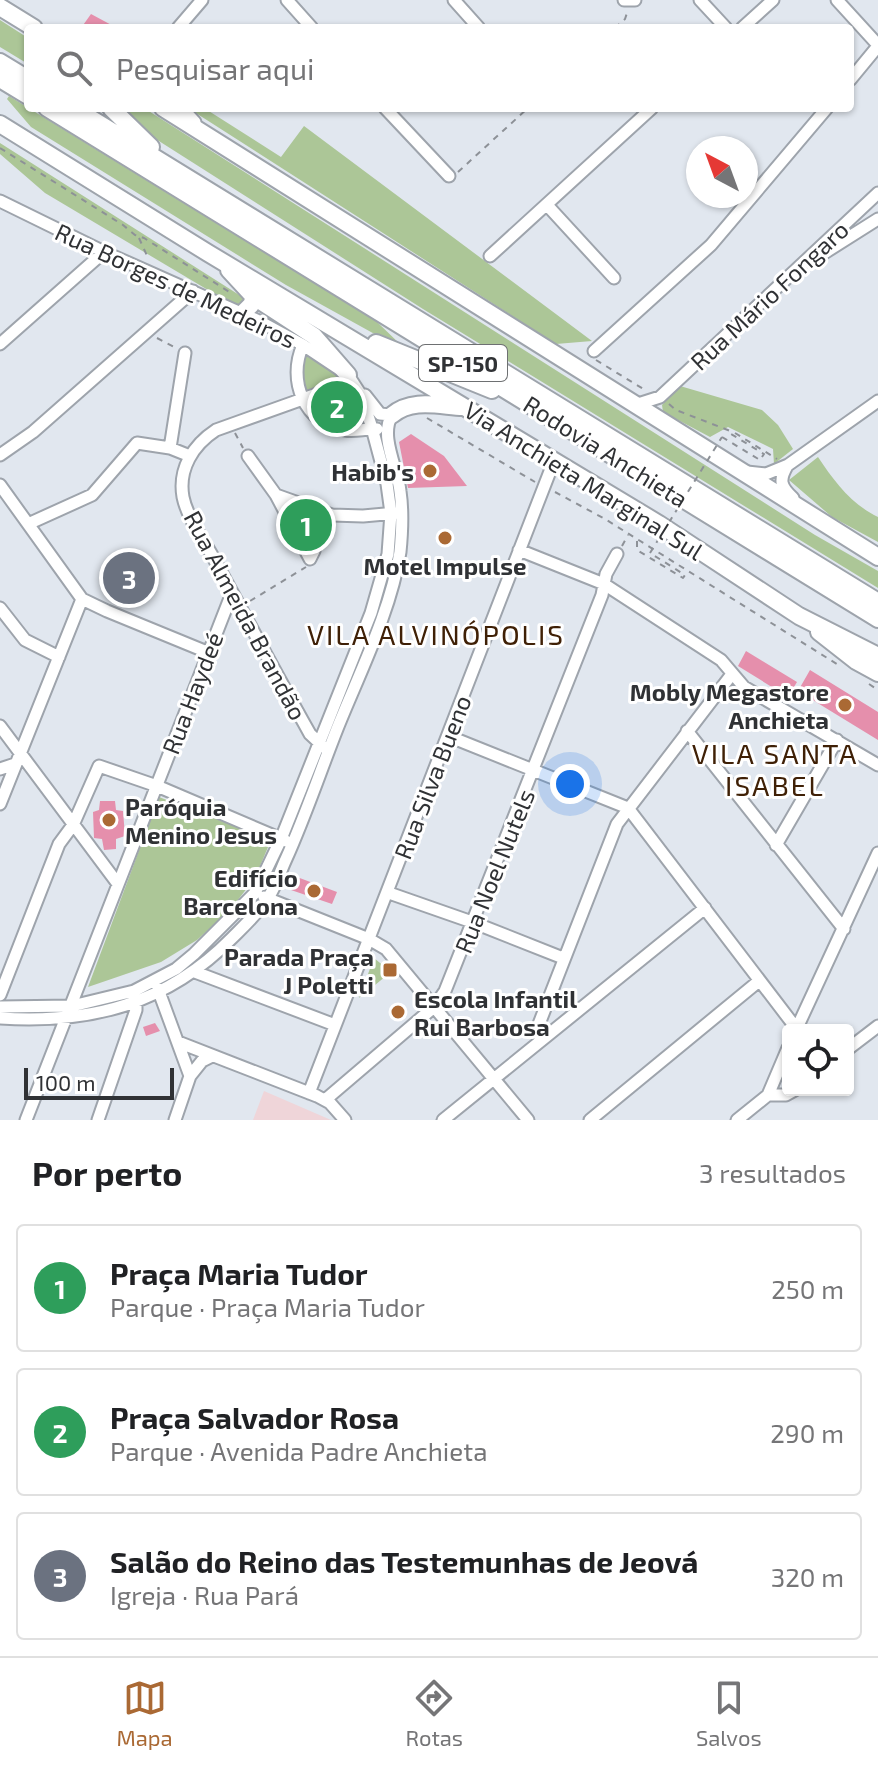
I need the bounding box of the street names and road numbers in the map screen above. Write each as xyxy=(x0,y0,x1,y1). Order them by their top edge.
street label: Rua Mário Fongaro xyxy=(684,214,854,376)
street label: Rua Borges de Medeiros xyxy=(51,216,301,354)
road number: SP-150 xyxy=(419,345,507,381)
street label: Rodovia Anchieta xyxy=(519,389,693,513)
street label: Via Anchieta Marginal Sul xyxy=(459,395,709,565)
street label: Rua Almeida Brandão xyxy=(179,505,313,725)
street label: Rua Haydeé xyxy=(155,628,229,758)
street label: Rua Silva Bueno xyxy=(387,691,477,863)
street label: Rua Noel Nutels xyxy=(448,785,540,957)

